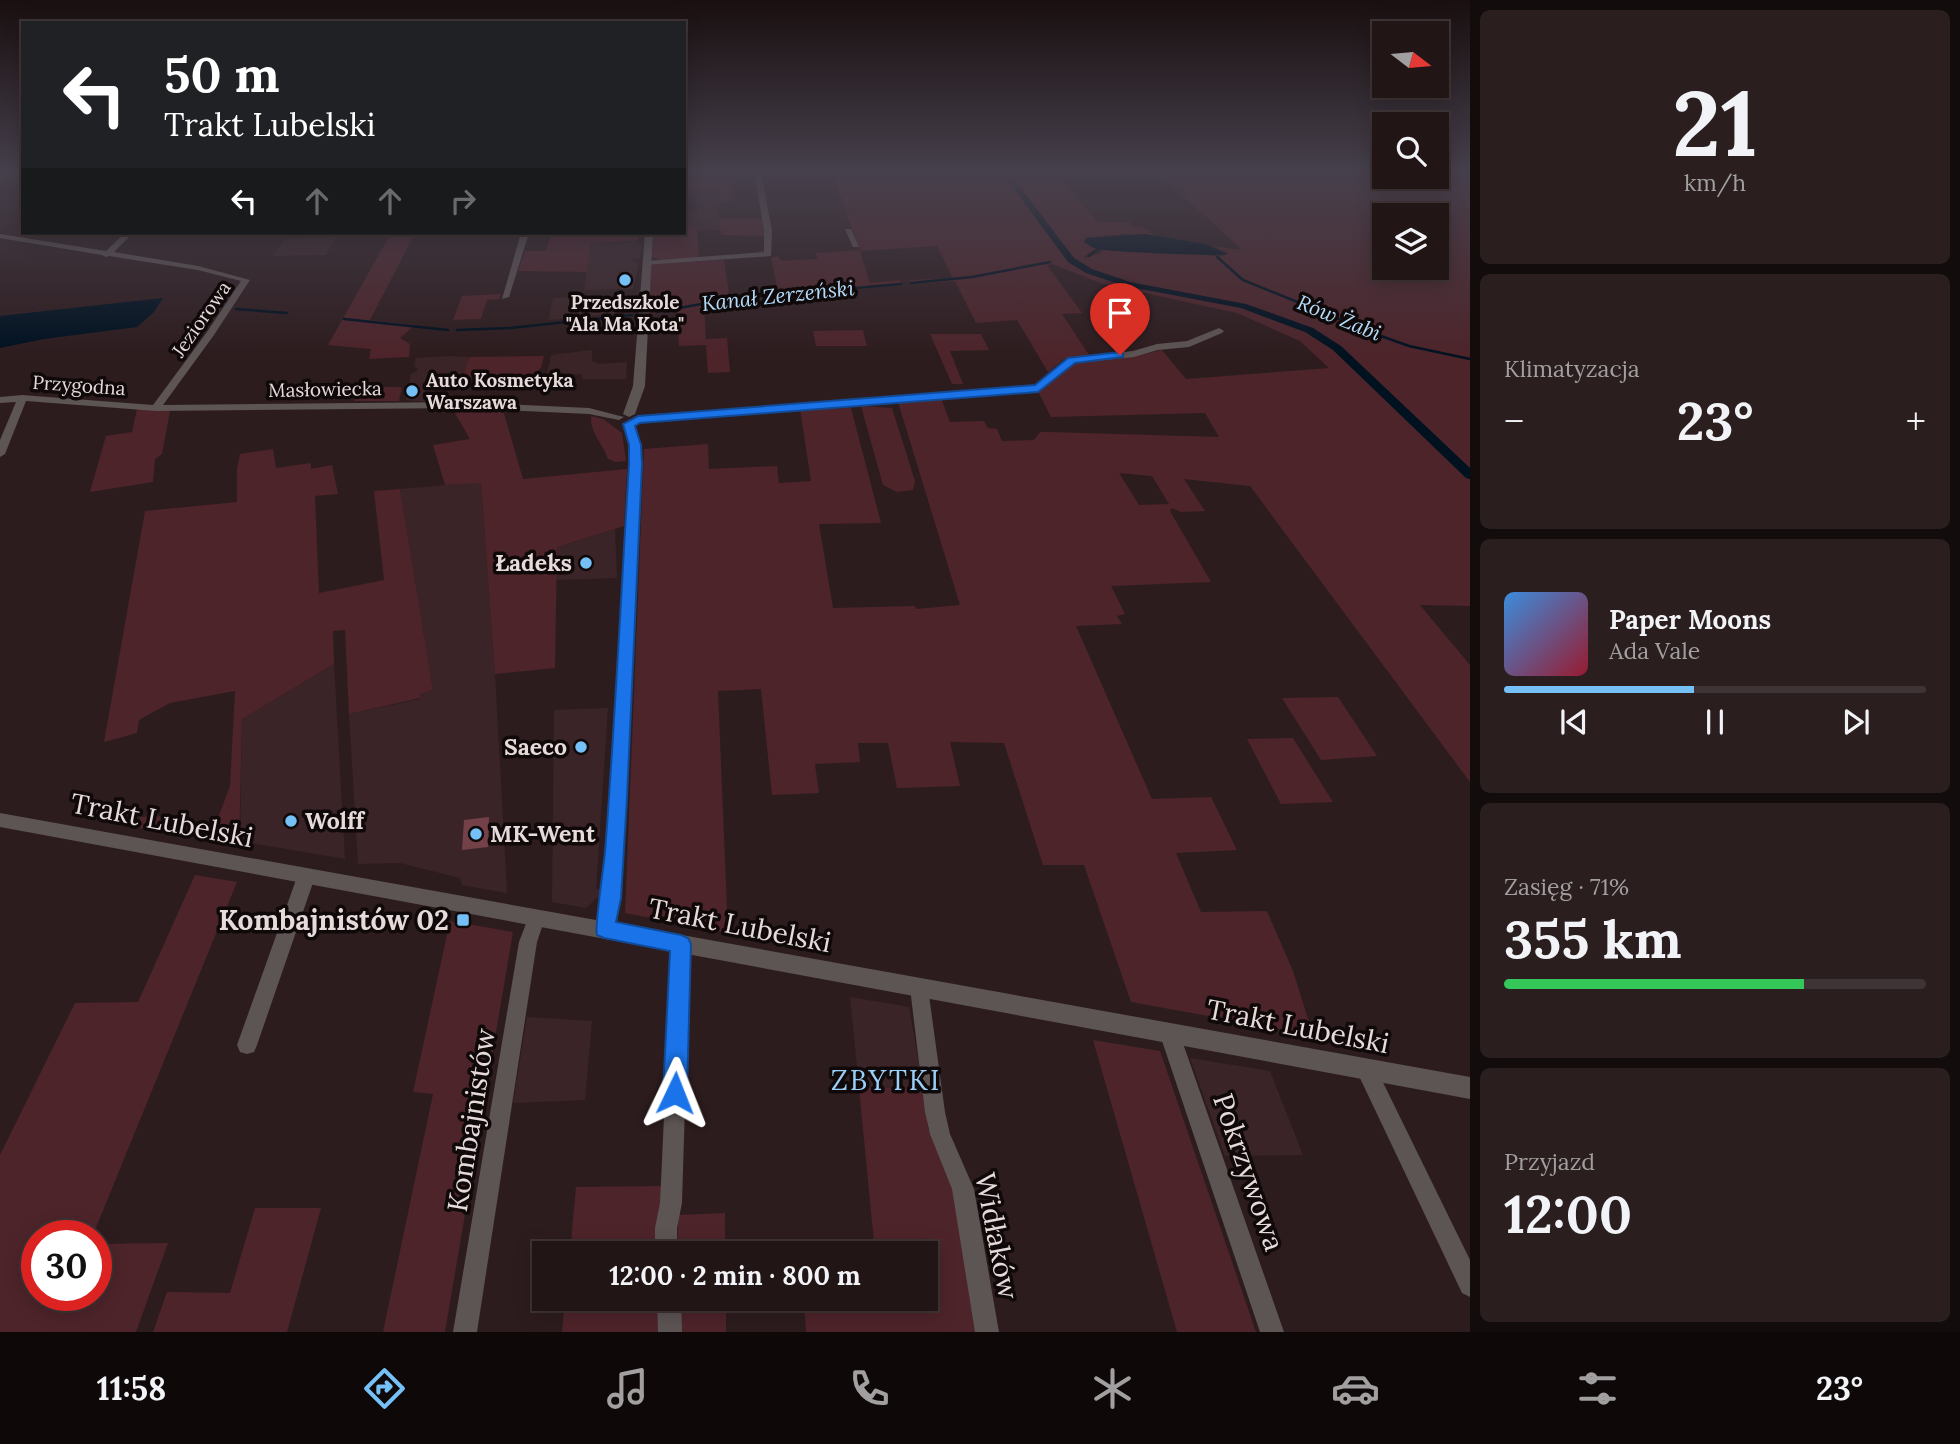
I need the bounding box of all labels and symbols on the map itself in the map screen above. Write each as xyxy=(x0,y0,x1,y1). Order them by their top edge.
north arrow xyxy=(1372,21,1449,98)
marker: Przedszkole "Ala Ma Kota" xyxy=(617,272,633,288)
water label: Kanał Zerzeński xyxy=(700,274,856,317)
street label: Jeziorowa xyxy=(166,276,236,362)
pin xyxy=(1090,283,1150,355)
water label: Rów Żabi xyxy=(1293,289,1385,347)
place label: Przedszkole "Ala Ma Kota" xyxy=(566,290,684,336)
place label: Auto Kosmetyka Warszawa xyxy=(426,368,574,414)
street label: Przygodna xyxy=(32,370,127,400)
street label: Masłowiecka xyxy=(268,376,382,402)
marker: Auto Kosmetyka Warszawa xyxy=(404,383,420,399)
place label: Ładeks xyxy=(495,548,572,577)
marker: Ładeks xyxy=(578,555,594,571)
place label: Saeco xyxy=(504,732,567,761)
marker: Saeco xyxy=(573,739,589,755)
street label: Trakt Lubelski xyxy=(68,785,256,855)
place label: Wolff xyxy=(305,806,365,835)
marker: Wolff xyxy=(283,813,299,829)
place label: MK-Went xyxy=(490,819,596,848)
marker: MK-Went xyxy=(468,826,484,842)
street label: Trakt Lubelski xyxy=(646,890,834,960)
place label: Kombajnistów 02 xyxy=(218,902,449,938)
marker: Kombajnistów 02 xyxy=(455,912,471,928)
street label: Trakt Lubelski xyxy=(1204,991,1392,1061)
street label: Kombajnistów xyxy=(439,1025,503,1214)
position arrow xyxy=(638,1056,712,1130)
district label: ZBYTKI xyxy=(831,1062,941,1098)
street label: Pokrzywowa xyxy=(1205,1089,1293,1255)
street label: Widłaków xyxy=(967,1170,1027,1303)
speed limit sign: 30 xyxy=(21,1220,112,1311)

